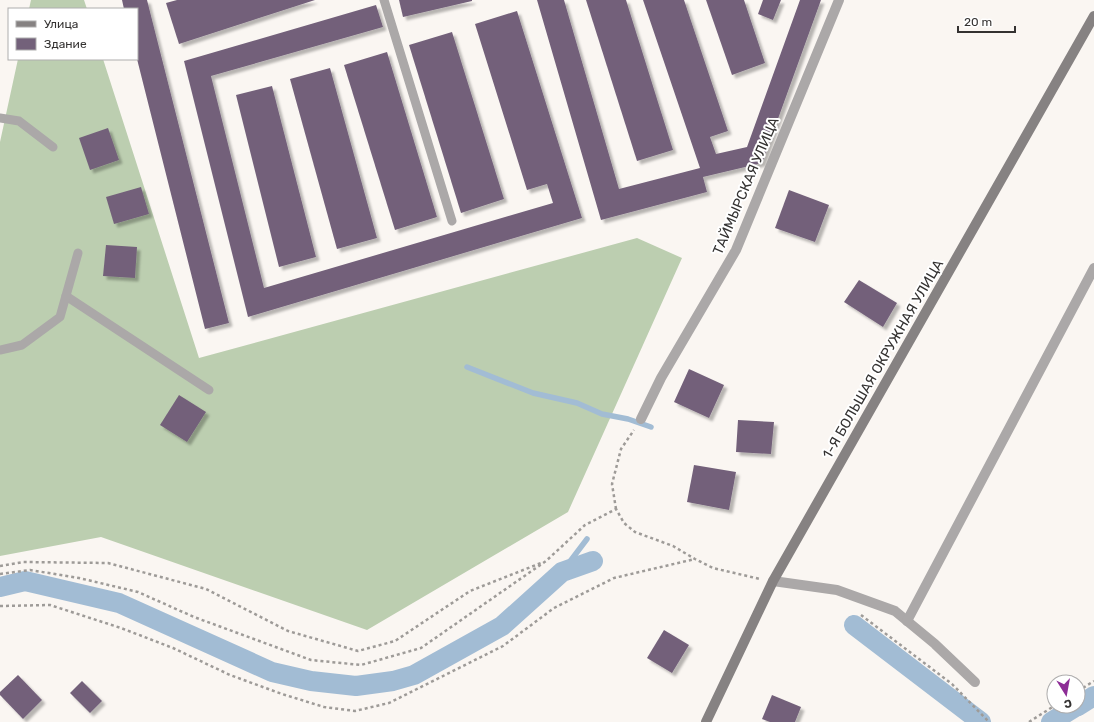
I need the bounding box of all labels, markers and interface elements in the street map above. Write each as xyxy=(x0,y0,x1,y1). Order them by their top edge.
legend xyxy=(8,8,138,60)
scale bar xyxy=(958,8,1015,34)
text: 20 m xyxy=(964,15,992,29)
text: Улица xyxy=(44,17,78,31)
text: Здание xyxy=(44,37,87,51)
street label: ТАЙМЫРСКАЯ УЛИЦА xyxy=(708,114,783,257)
street label: 1-Я БОЛЬШАЯ ОКРУЖНАЯ УЛИЦА xyxy=(819,256,947,461)
north arrow xyxy=(1046,674,1086,714)
text: С xyxy=(1063,696,1073,710)

